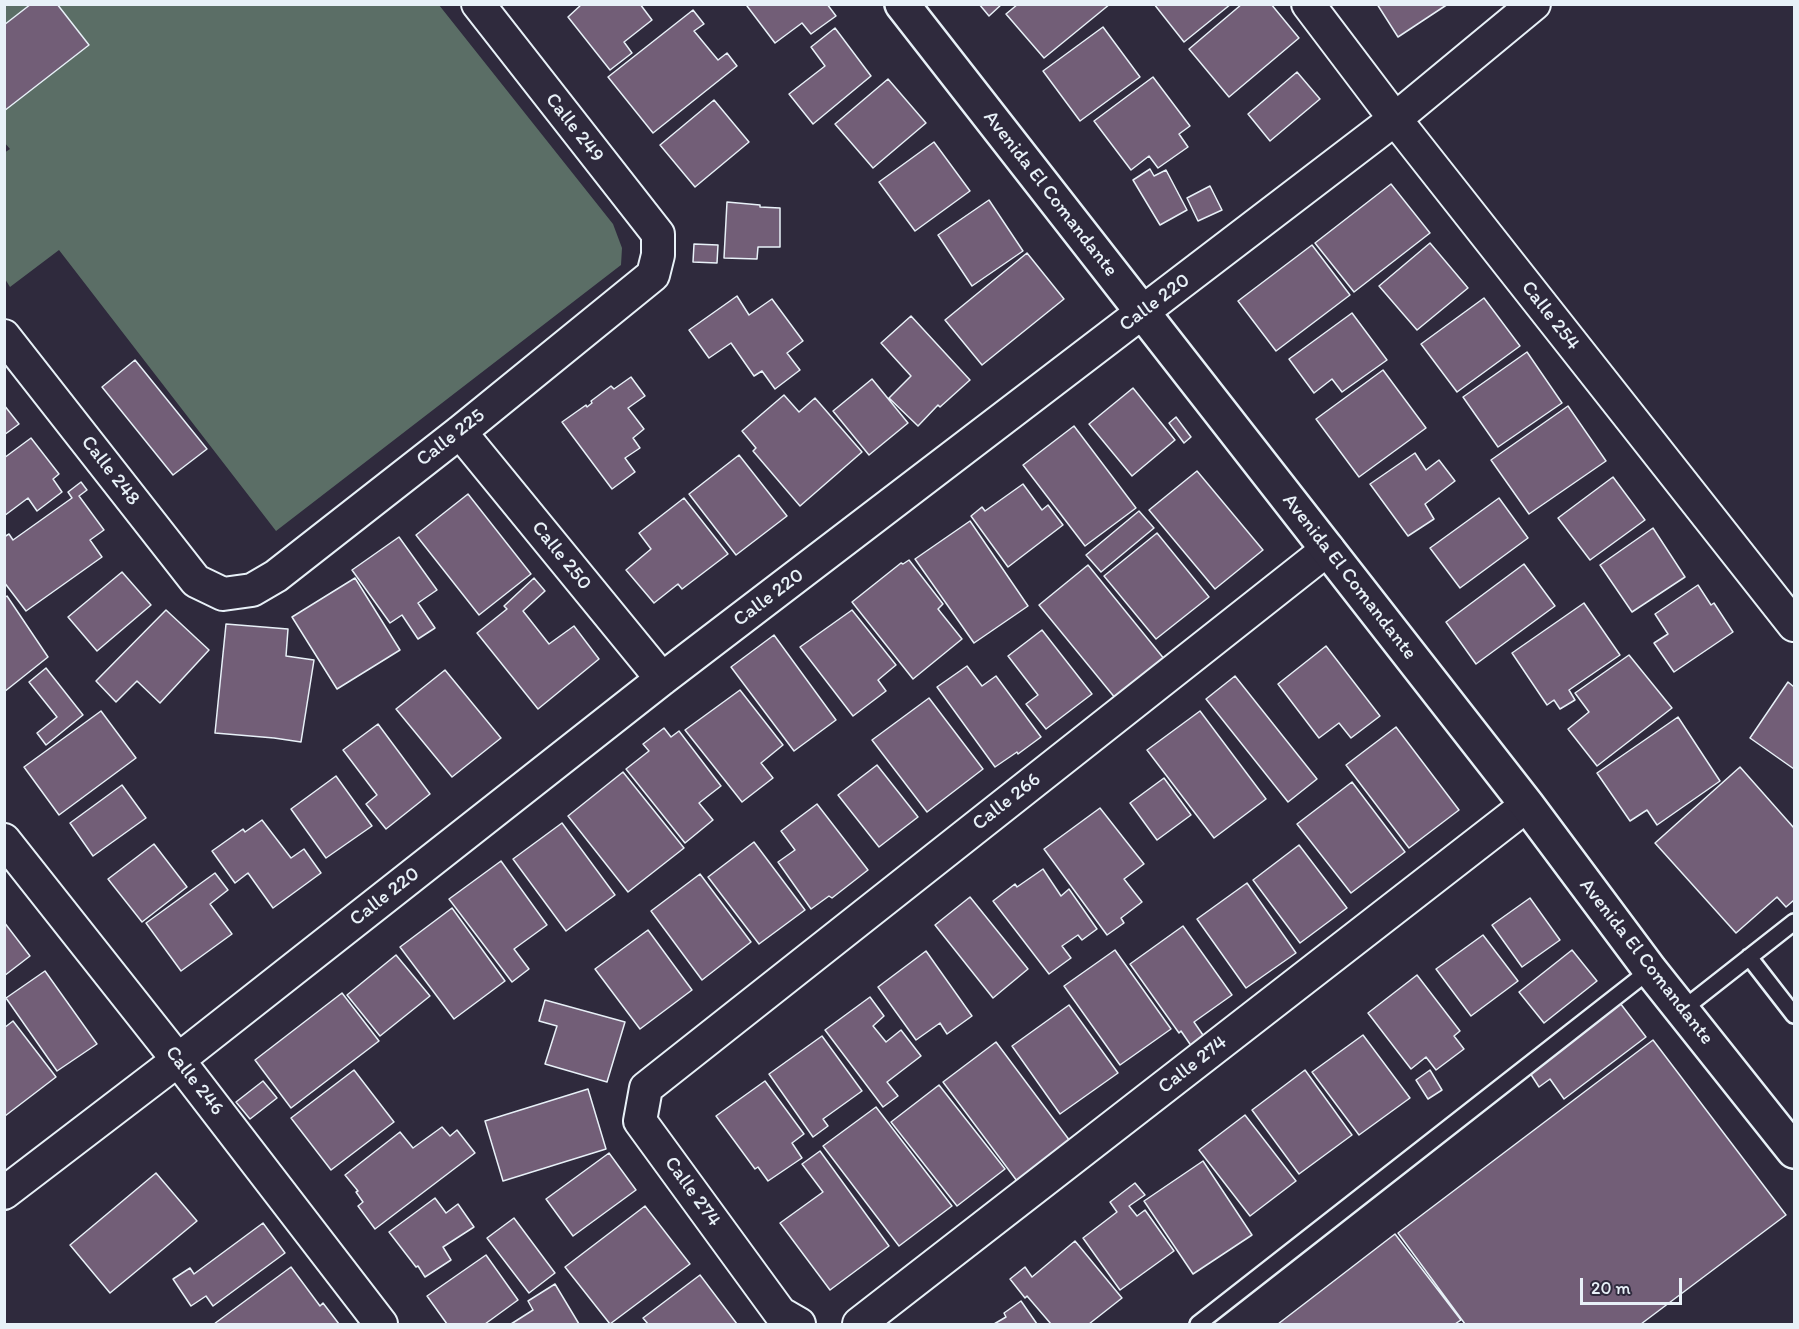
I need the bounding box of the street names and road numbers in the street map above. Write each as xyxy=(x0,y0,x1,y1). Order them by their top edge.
street label: Calle 249 xyxy=(539,88,609,168)
street label: Avenida El Comandante xyxy=(978,106,1122,282)
street label: Calle 220 xyxy=(1115,269,1195,337)
street label: Calle 254 xyxy=(1515,276,1585,356)
street label: Calle 225 xyxy=(412,404,490,472)
street label: Calle 248 xyxy=(75,431,145,511)
street label: Avenida El Comandante xyxy=(1277,489,1421,665)
street label: Calle 250 xyxy=(526,517,596,595)
street label: Calle 220 xyxy=(729,564,809,632)
street label: Calle 266 xyxy=(968,768,1046,836)
street label: Calle 220 xyxy=(345,862,425,932)
street label: Avenida El Comandante xyxy=(1574,874,1718,1050)
street label: Calle 274 xyxy=(1154,1031,1232,1099)
street label: Calle 246 xyxy=(159,1041,229,1121)
street label: Calle 274 xyxy=(658,1152,726,1232)

